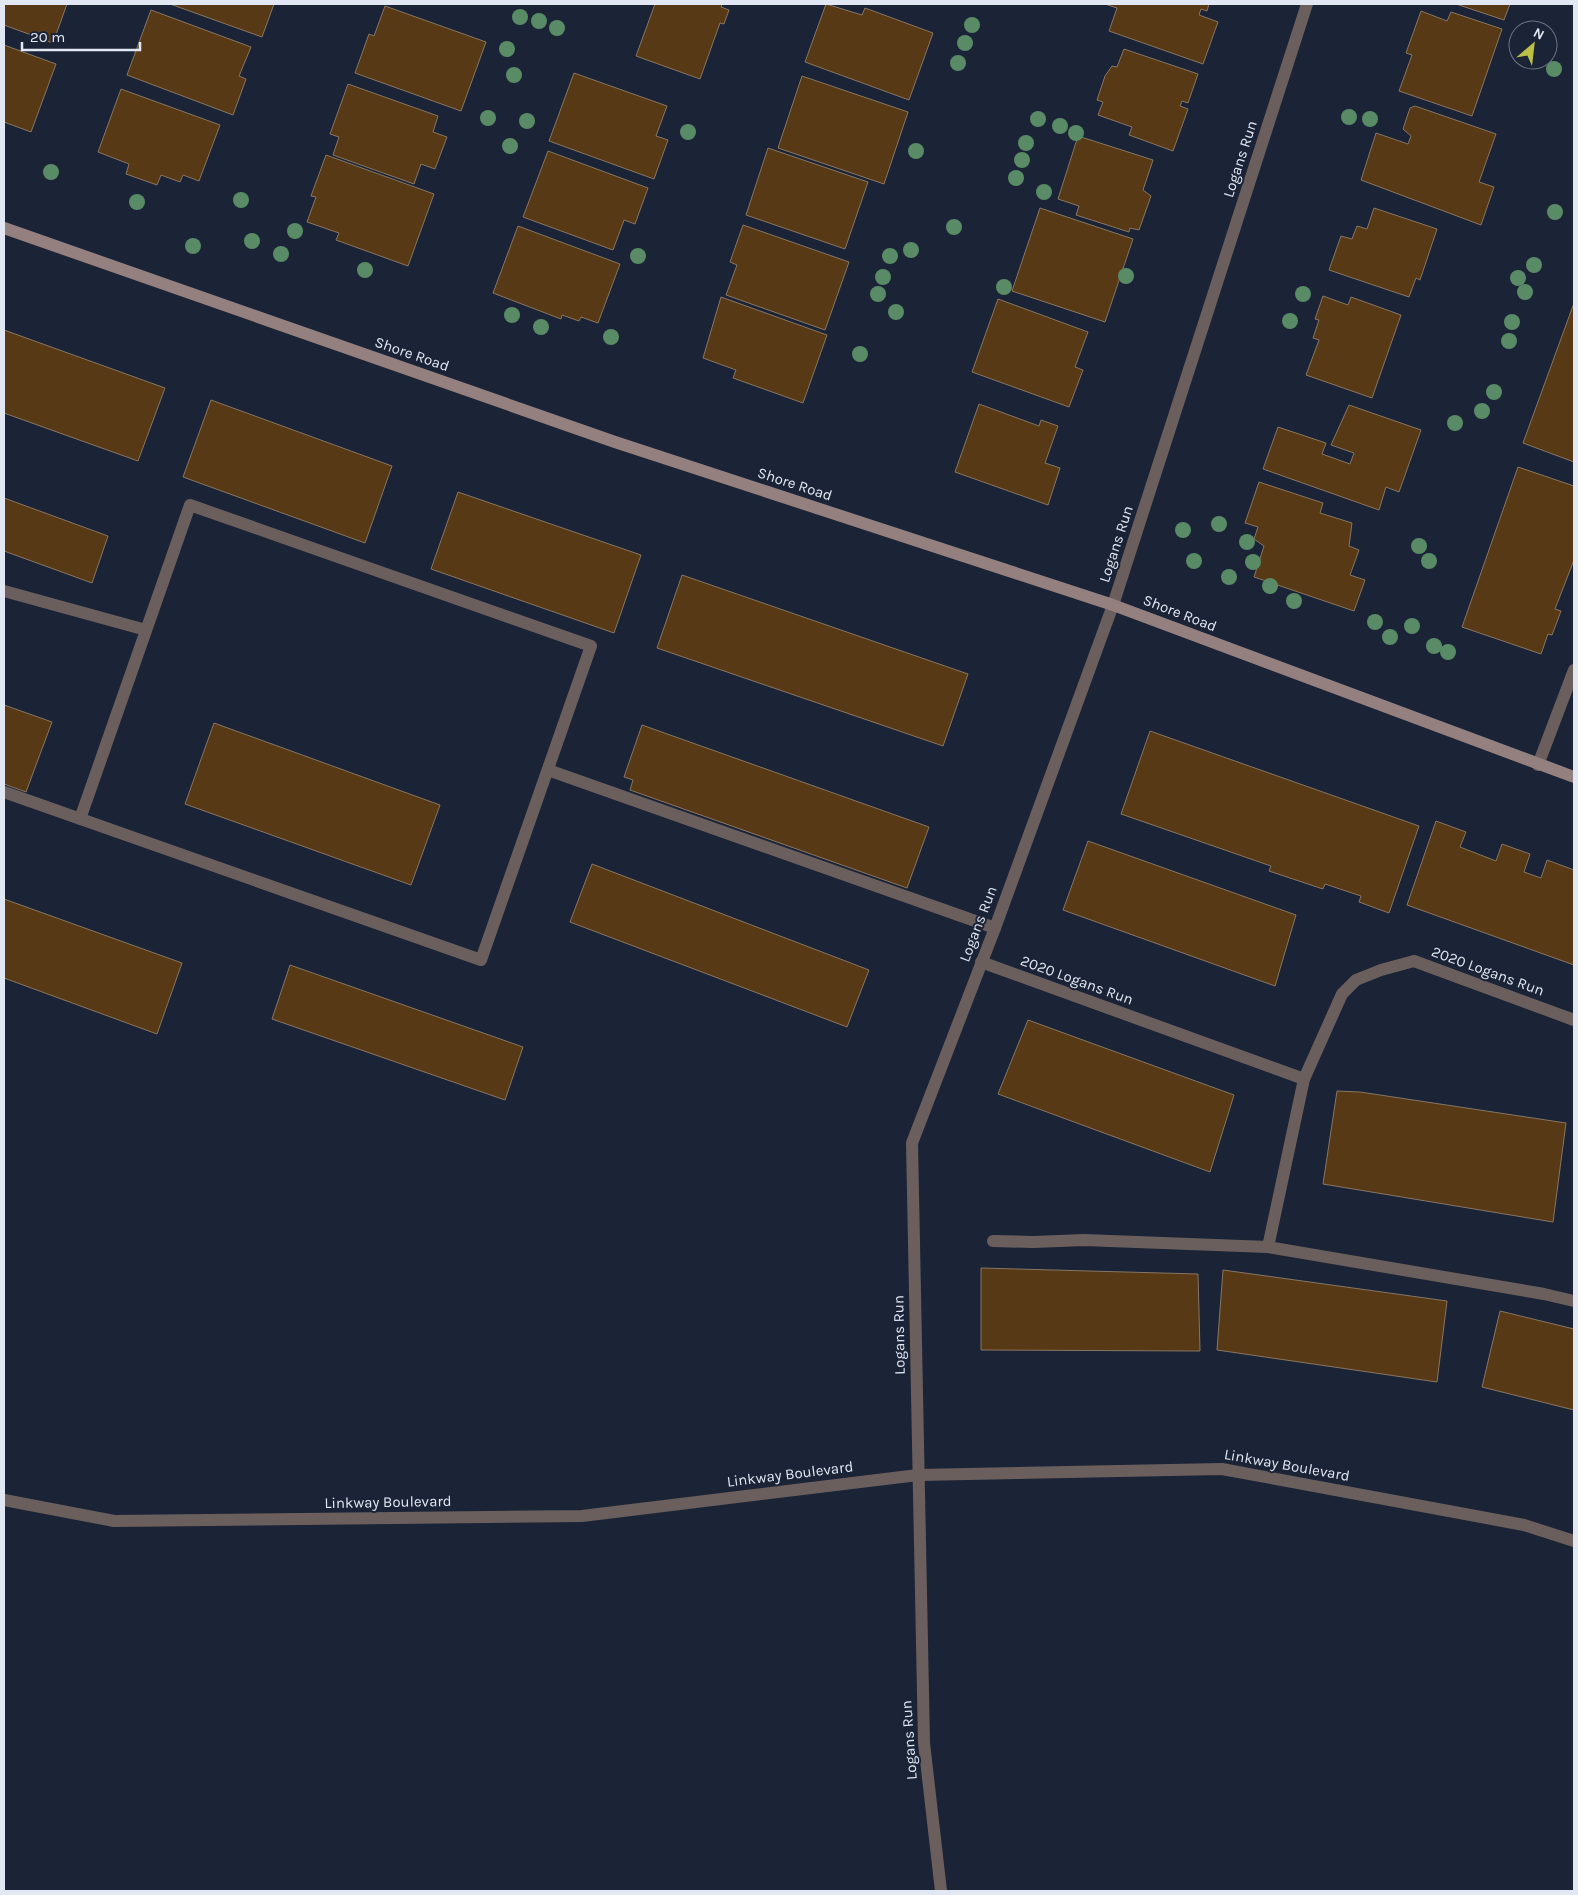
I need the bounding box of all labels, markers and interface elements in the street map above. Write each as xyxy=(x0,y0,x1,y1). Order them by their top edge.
scale bar xyxy=(22,20,140,52)
north arrow xyxy=(1508,20,1558,70)
text: N xyxy=(1530,24,1547,44)
text: 20 m xyxy=(30,28,65,46)
street label: Logans Run xyxy=(1219,118,1261,200)
street label: Shore Road xyxy=(372,333,452,375)
street label: Shore Road xyxy=(755,463,835,505)
street label: Logans Run xyxy=(1095,503,1137,585)
street label: Shore Road xyxy=(1141,591,1219,635)
street label: Logans Run xyxy=(955,884,1001,964)
street label: 2020 Logans Run xyxy=(1429,942,1547,1000)
street label: 2020 Logans Run xyxy=(1018,951,1136,1009)
street label: Logans Run xyxy=(889,1295,909,1375)
street label: Linkway Boulevard xyxy=(1223,1445,1351,1485)
street label: Linkway Boulevard xyxy=(726,1457,854,1491)
street label: Linkway Boulevard xyxy=(324,1492,452,1512)
street label: Logans Run xyxy=(897,1700,921,1780)

